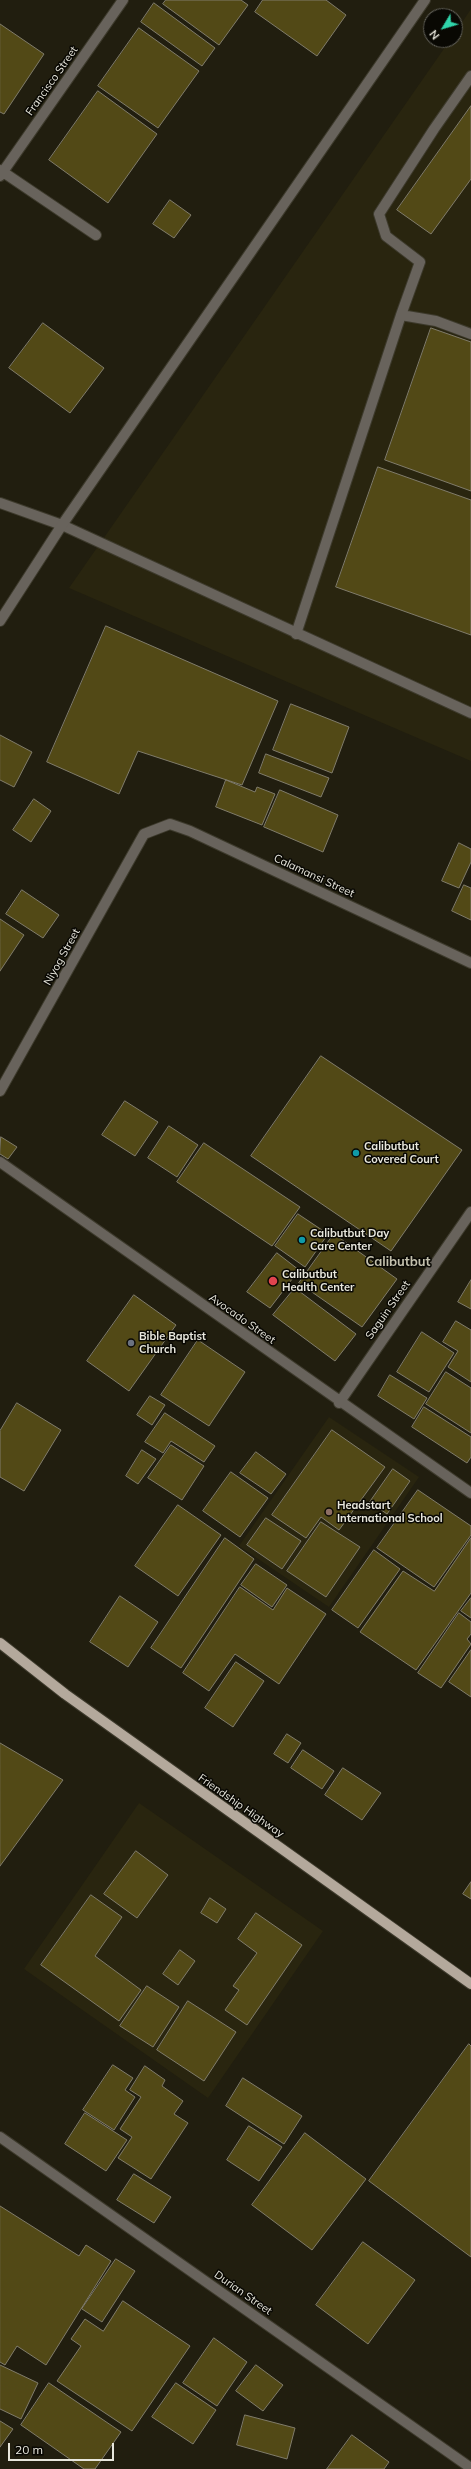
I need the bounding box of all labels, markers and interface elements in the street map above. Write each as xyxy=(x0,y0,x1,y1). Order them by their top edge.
north arrow xyxy=(423,8,463,48)
text: N xyxy=(426,27,442,42)
street label: Francisco Street xyxy=(23,44,81,118)
street label: Calamansi Street xyxy=(272,852,356,900)
street label: Niyog Street xyxy=(41,926,83,988)
place label: Calibutbut Covered Court xyxy=(364,1140,439,1166)
marker: Calibutbut Covered Court xyxy=(351,1148,361,1158)
place label: Calibutbut Day Care Center xyxy=(310,1227,389,1253)
marker: Calibutbut Day Care Center xyxy=(297,1235,307,1245)
district label: Calibutbut xyxy=(366,1254,430,1270)
place label: Calibutbut Health Center xyxy=(282,1268,354,1294)
marker: Calibutbut Health Center xyxy=(267,1275,279,1287)
street label: Saguin Street xyxy=(363,1278,413,1342)
street label: Avocado Street xyxy=(206,1291,278,1347)
place label: Bible Baptist Church xyxy=(139,1330,206,1356)
marker: Bible Baptist Church xyxy=(126,1338,136,1348)
place label: Headstart International School xyxy=(337,1499,443,1525)
marker: Headstart International School xyxy=(324,1507,334,1517)
street label: Friendship Highway xyxy=(196,1771,286,1841)
street label: Durian Street xyxy=(212,2268,274,2318)
scale bar xyxy=(10,2435,116,2461)
text: 20 m xyxy=(15,2442,43,2457)

